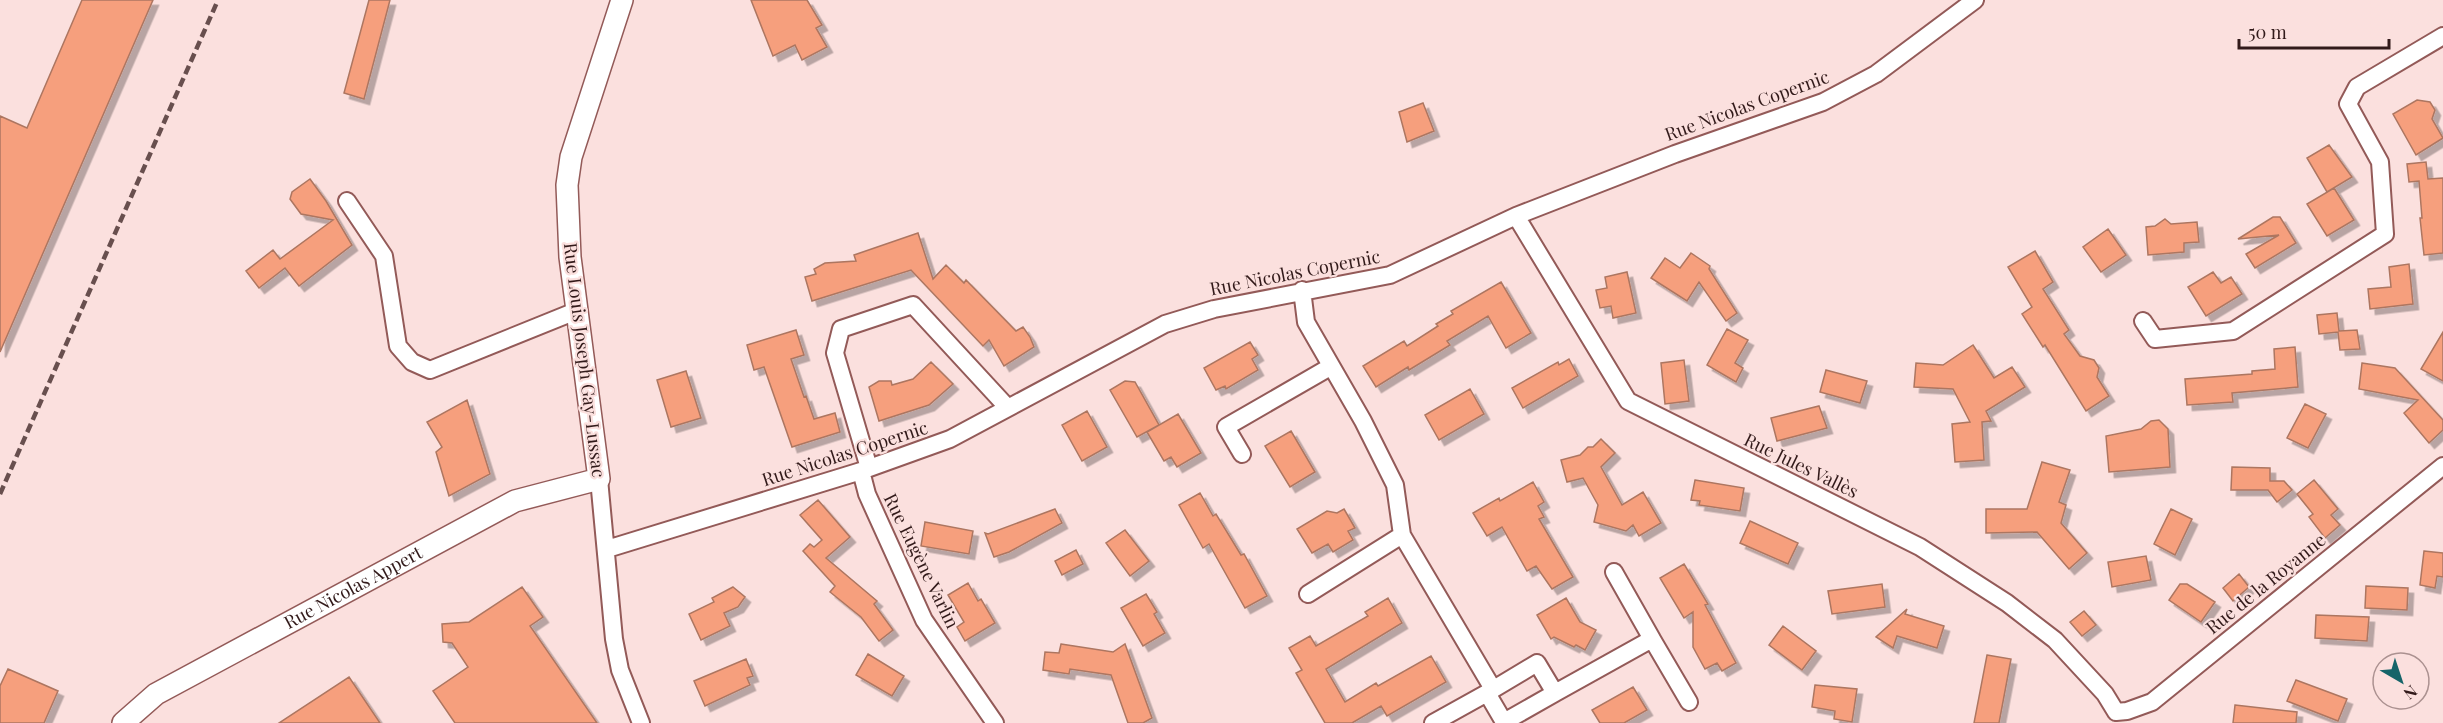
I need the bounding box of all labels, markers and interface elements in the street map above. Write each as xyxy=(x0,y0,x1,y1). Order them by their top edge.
scale bar xyxy=(2239,12,2389,50)
text: 50 m xyxy=(2248,20,2287,44)
street label: Rue Nicolas Copernic xyxy=(1661,64,1832,146)
street label: Rue Louis Joseph Gay-Lussac xyxy=(559,241,611,479)
street label: Rue Nicolas Copernic xyxy=(1208,244,1382,300)
street label: Rue Nicolas Copernic xyxy=(759,415,931,491)
street label: Rue Jules Vallès xyxy=(1740,427,1863,503)
street label: Rue Eugène Varlin xyxy=(879,489,965,632)
street label: Rue de la Royanne xyxy=(2201,527,2330,639)
street label: Rue Nicolas Appert xyxy=(279,540,427,634)
north arrow xyxy=(2371,651,2431,711)
text: N xyxy=(2399,681,2422,705)

